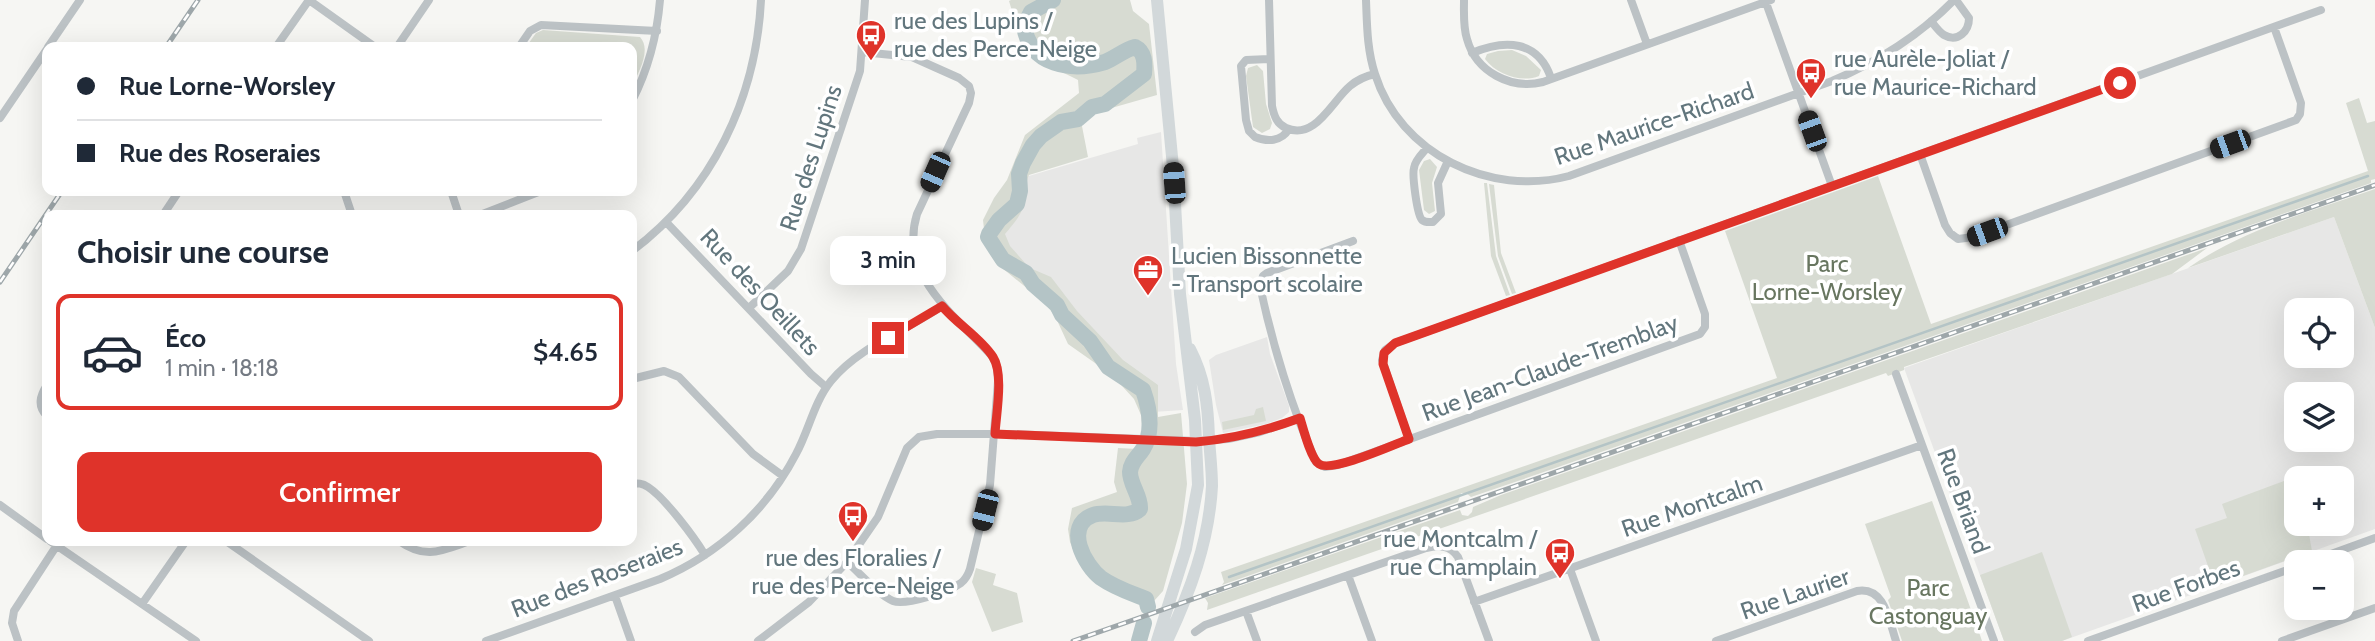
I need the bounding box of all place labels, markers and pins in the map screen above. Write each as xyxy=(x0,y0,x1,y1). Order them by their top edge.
place label: rue des Lupins / rue des Perce-Neige xyxy=(894,6,1097,63)
bus stop icon: rue des Lupins / rue des Perce-Neige xyxy=(854,18,888,62)
place label: rue Aurèle-Joliat / rue Maurice-Richard xyxy=(1834,44,2037,101)
bus stop icon: rue Aurèle-Joliat / rue Maurice-Richard xyxy=(1794,56,1828,100)
place label: Lucien Bissonnette - Transport scolaire xyxy=(1171,241,1363,298)
office icon: Lucien Bissonnette - Transport scolaire xyxy=(1131,253,1165,297)
bus stop icon: rue des Floralies / rue des Perce-Neige xyxy=(836,499,870,543)
place label: rue Montcalm / rue Champlain xyxy=(1383,524,1538,581)
bus stop icon: rue Montcalm / rue Champlain xyxy=(1543,536,1577,580)
place label: rue des Floralies / rue des Perce-Neige xyxy=(751,543,955,600)

